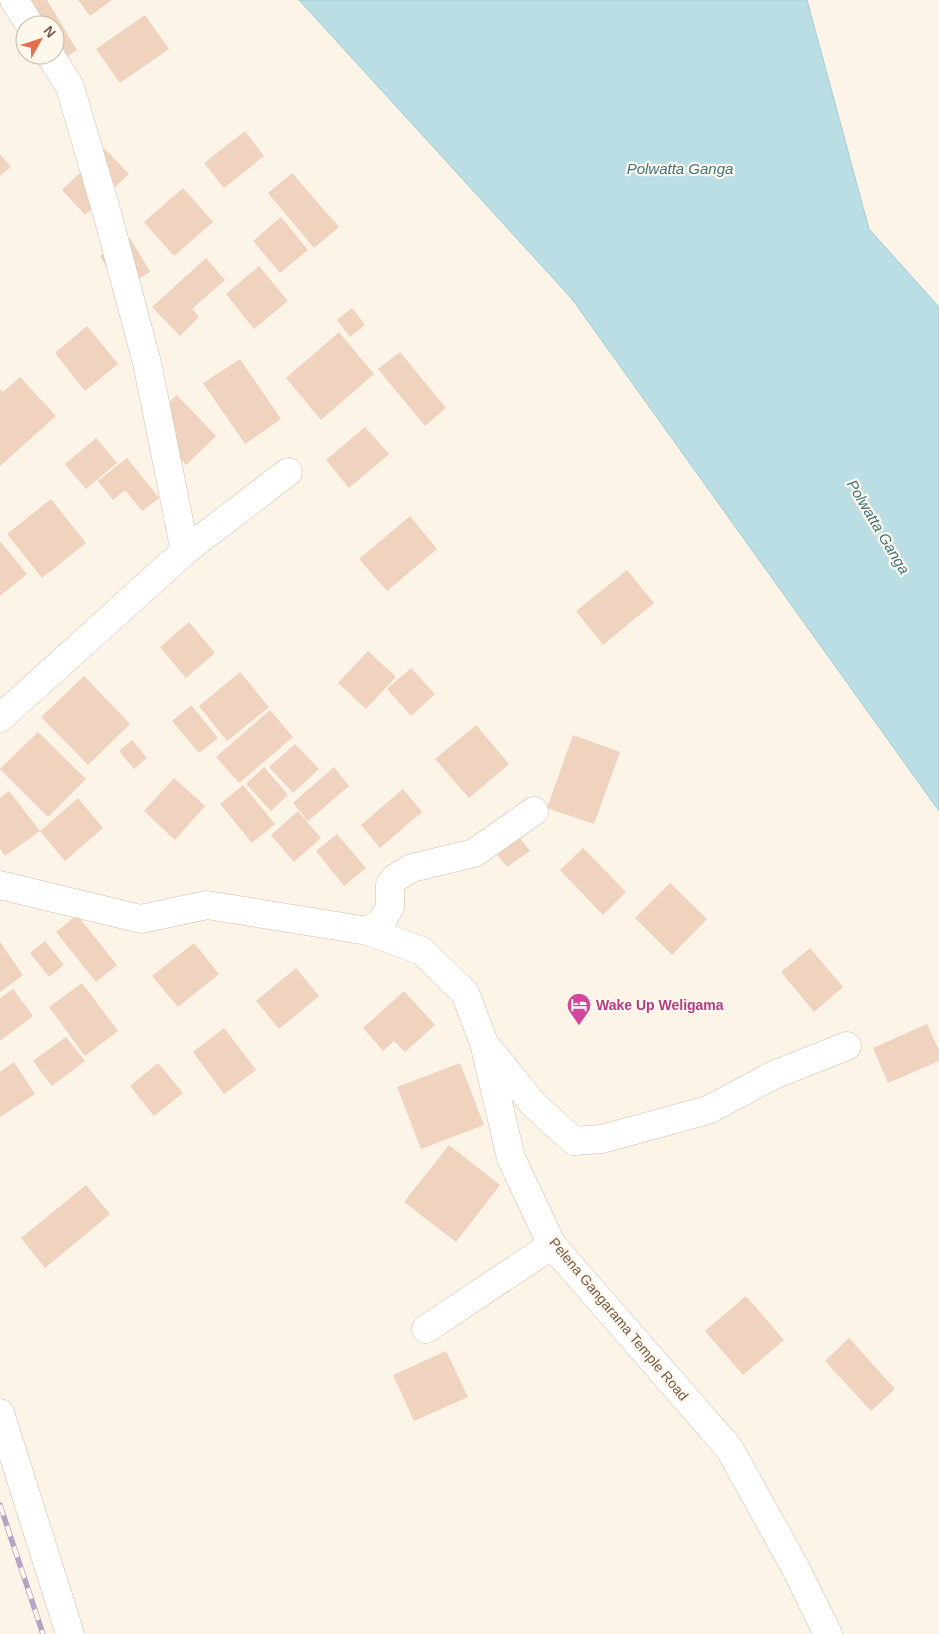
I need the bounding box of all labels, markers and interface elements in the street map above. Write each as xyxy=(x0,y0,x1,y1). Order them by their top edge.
north arrow xyxy=(15,15,65,65)
text: N xyxy=(41,23,59,41)
water label: Polwatta Ganga xyxy=(627,160,733,177)
water label: Polwatta Ganga xyxy=(844,477,913,577)
hotel icon: Wake Up Weligama xyxy=(566,992,592,1026)
place label: Wake Up Weligama xyxy=(596,997,724,1013)
street label: Pelena Gangarama Temple Road xyxy=(546,1234,692,1404)

